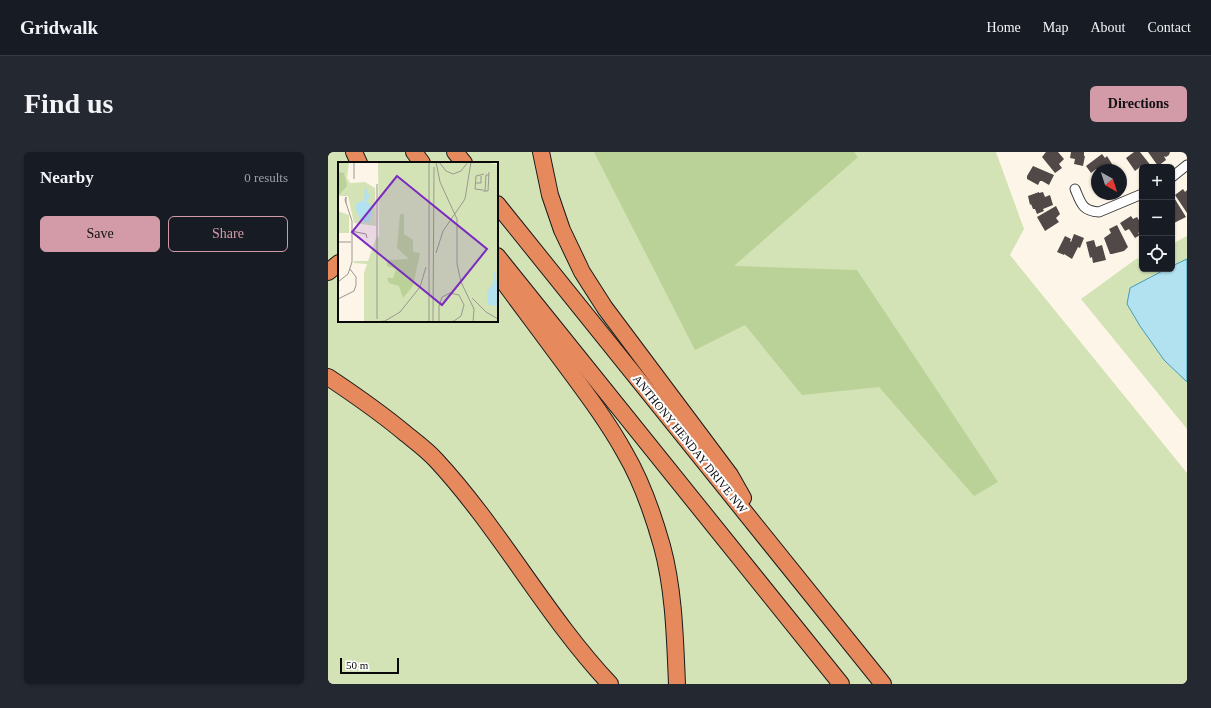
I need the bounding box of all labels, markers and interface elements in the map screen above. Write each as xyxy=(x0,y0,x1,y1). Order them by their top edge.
text: Gridwalk xyxy=(20,17,98,38)
text: Home xyxy=(987,20,1021,35)
text: Map xyxy=(1043,20,1068,35)
text: About xyxy=(1090,20,1125,35)
text: Contact xyxy=(1147,20,1191,35)
button: Directions xyxy=(1090,86,1187,122)
text: Find us xyxy=(24,88,114,119)
inset map xyxy=(338,162,498,322)
north arrow xyxy=(1091,164,1127,200)
map controls xyxy=(1139,164,1175,272)
button: + xyxy=(1139,164,1175,200)
text: Nearby xyxy=(40,168,94,187)
text: 0 results xyxy=(244,170,288,185)
button: − xyxy=(1139,200,1175,236)
button: Save xyxy=(40,216,160,252)
button: Share xyxy=(168,216,288,252)
button: locate xyxy=(1139,236,1175,272)
street label: ANTHONY HENDAY DRIVE NW xyxy=(630,372,751,516)
scale bar xyxy=(340,656,399,675)
text: 50 m xyxy=(346,659,368,671)

